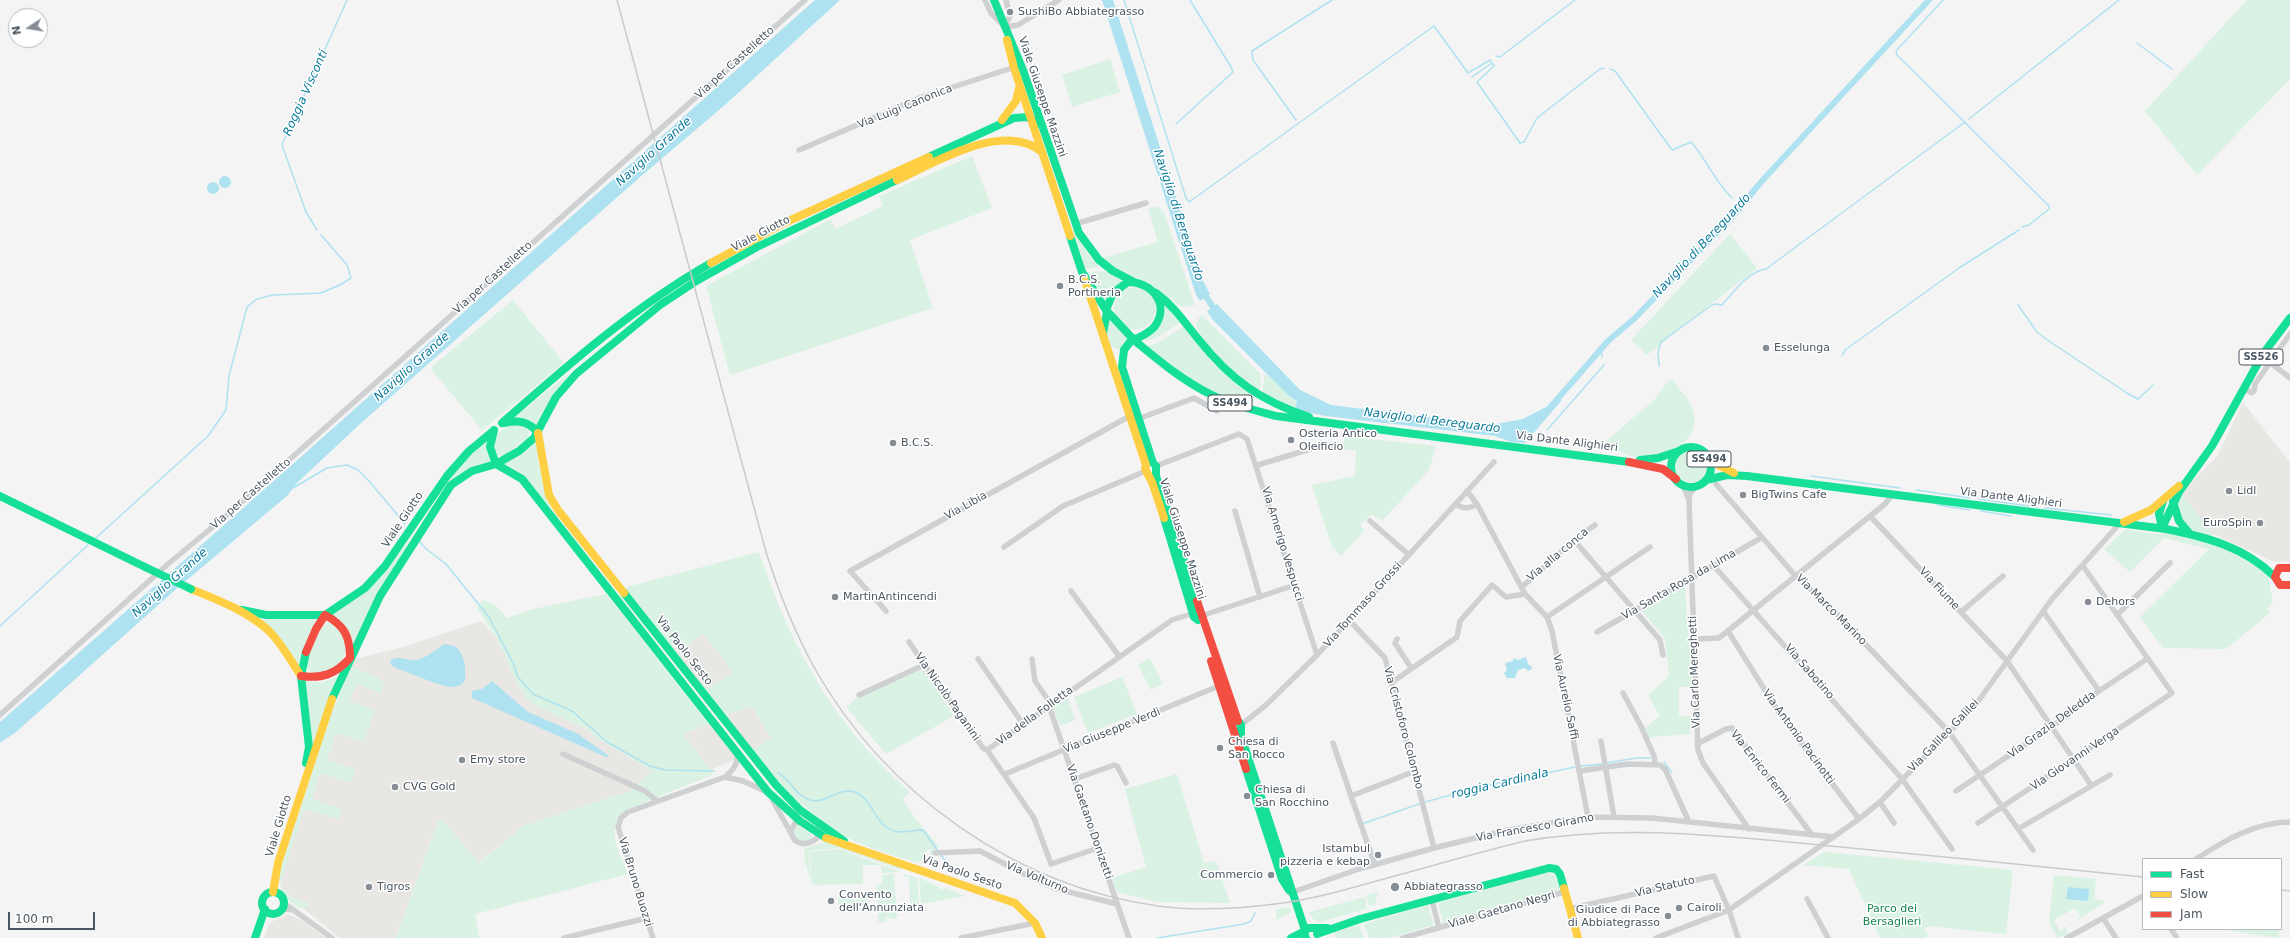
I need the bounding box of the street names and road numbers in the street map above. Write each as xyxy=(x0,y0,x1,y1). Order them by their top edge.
street label: Via per Castelletto xyxy=(693,24,777,102)
street label: Viale Giuseppe Mazzini xyxy=(1015,35,1069,159)
street label: Via Luigi Canonica xyxy=(856,82,954,132)
street label: Viale Giotto xyxy=(730,213,792,255)
street label: Via per Castelletto xyxy=(451,239,535,317)
road number: SS526 xyxy=(2239,349,2283,365)
road number: SS494 xyxy=(1208,395,1252,411)
street label: Via Dante Alighieri xyxy=(1515,429,1619,455)
road number: SS494 xyxy=(1687,451,1731,467)
street label: Via per Castelletto xyxy=(208,456,294,532)
street label: Viale Giuseppe Mazzini xyxy=(1156,477,1208,601)
street label: Via Amerigo Vespucci xyxy=(1258,485,1306,603)
street label: Via Dante Alighieri xyxy=(1959,485,2063,511)
street label: Via Libia xyxy=(942,489,990,523)
street label: Viale Giotto xyxy=(380,490,426,550)
street label: Via alla conca xyxy=(1525,525,1591,585)
street label: Via Santa Rosa da Lima xyxy=(1620,547,1738,623)
street label: Via Tommaso Grossi xyxy=(1321,560,1405,650)
street label: Via Fiume xyxy=(1916,565,1962,613)
street label: Via Marco Marino xyxy=(1793,572,1869,648)
street label: Via Paolo Sesto xyxy=(653,614,715,688)
street label: Via Carlo Mereghetti xyxy=(1686,616,1704,728)
street label: Via Sabotino xyxy=(1781,642,1837,702)
street label: Via Nicolò Paganini xyxy=(912,650,982,744)
street label: Via Aurelio Saffi xyxy=(1550,653,1580,741)
street label: Via Cristoforo Colombo xyxy=(1380,665,1426,791)
street label: Via della Folletta xyxy=(994,684,1076,748)
street label: Via Antonio Pacinotti xyxy=(1759,687,1837,787)
street label: Via Grazia Deledda xyxy=(2006,689,2098,761)
street label: Via Galileo Galilei xyxy=(1906,697,1982,775)
street label: Via Giuseppe Verdi xyxy=(1061,705,1163,757)
street label: Via Giovanni Verga xyxy=(2028,724,2122,794)
street label: Via Enrico Fermi xyxy=(1727,728,1793,806)
street label: Via Gaetano Donizetti xyxy=(1063,763,1115,881)
street label: Viale Giotto xyxy=(263,793,295,859)
street label: Via Francesco Giramo xyxy=(1475,811,1595,845)
street label: Via Bruno Buozzi xyxy=(615,836,655,928)
street label: Via Paolo Sesto xyxy=(920,853,1004,893)
street label: Via Volturno xyxy=(1004,859,1070,897)
street label: Via Statuto xyxy=(1634,874,1696,900)
street label: Viale Gaetano Negri xyxy=(1447,888,1557,932)

